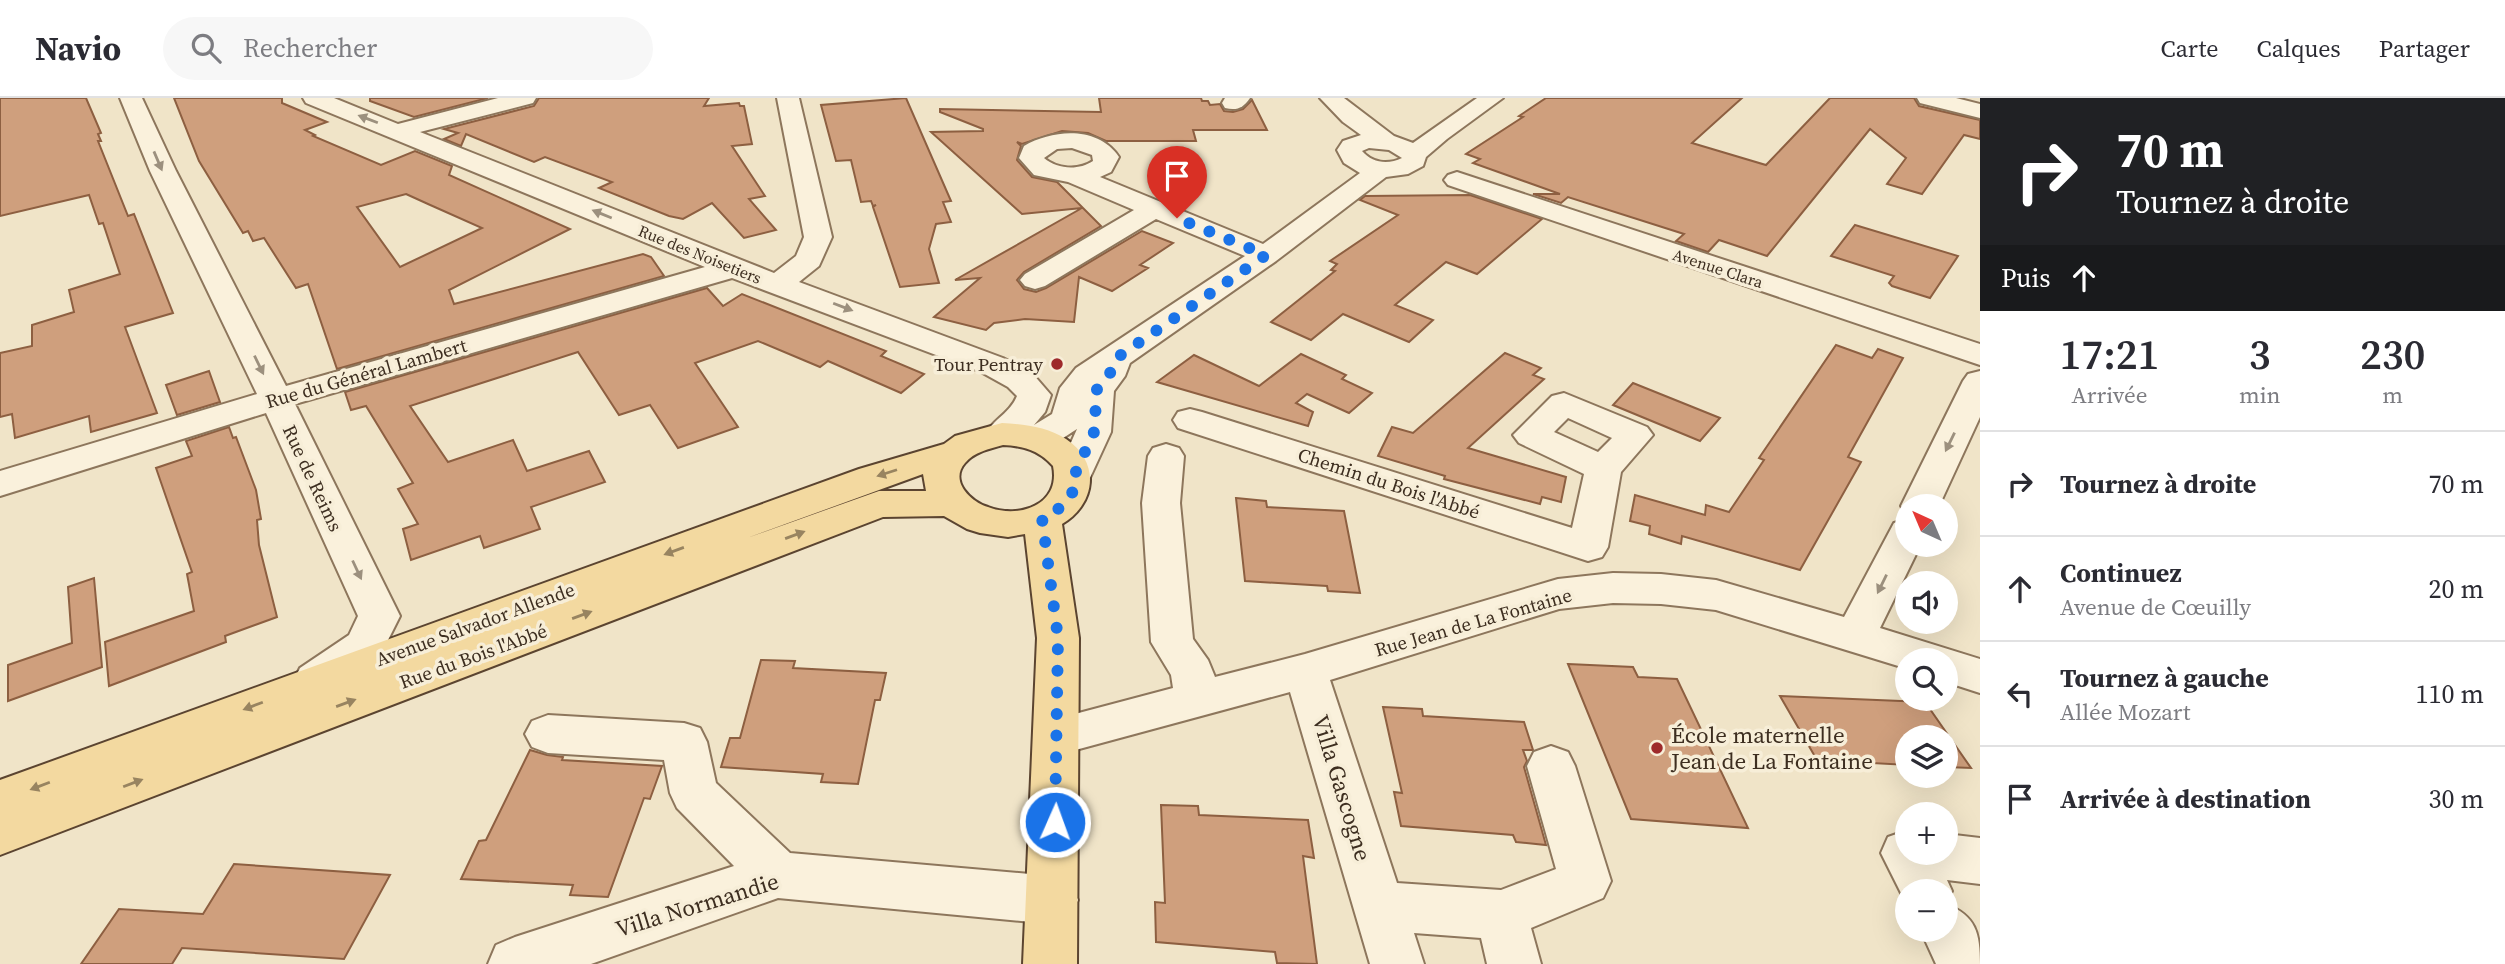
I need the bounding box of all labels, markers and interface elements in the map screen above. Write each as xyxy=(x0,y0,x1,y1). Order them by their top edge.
search box xyxy=(163,17,653,80)
text: Navio xyxy=(35,26,121,71)
icon: search xyxy=(187,29,225,67)
text: Rechercher xyxy=(243,30,377,66)
text: Carte xyxy=(2161,32,2219,65)
text: Calques xyxy=(2257,32,2341,65)
text: Partager xyxy=(2379,32,2470,65)
one-way arrow xyxy=(358,114,379,125)
text: 70 m xyxy=(2116,116,2224,183)
icon: right xyxy=(2001,126,2092,217)
pin xyxy=(1147,146,1207,218)
one-way arrow xyxy=(153,150,164,171)
icon: arrive xyxy=(1158,157,1196,195)
text: Tournez à droite xyxy=(2116,180,2349,224)
one-way arrow xyxy=(591,209,612,220)
street label: Rue des Noisetiers xyxy=(635,219,765,289)
street label: Avenue Clara xyxy=(1670,243,1767,293)
icon: ahead xyxy=(2065,259,2103,297)
text: Puis xyxy=(2001,260,2051,296)
one-way arrow xyxy=(832,302,853,313)
text: 17:21 xyxy=(2059,325,2159,383)
text: 3 xyxy=(2249,325,2271,383)
text: 230 xyxy=(2360,325,2425,383)
street label: Rue du Général Lambert xyxy=(262,332,470,414)
place label: Tour Pentray xyxy=(934,351,1043,377)
one-way arrow xyxy=(253,355,264,375)
marker: Tour Pentray xyxy=(1049,356,1065,372)
text: Arrivée xyxy=(2072,379,2147,411)
text: min xyxy=(2239,379,2280,411)
text: m xyxy=(2382,379,2403,411)
street label: Rue de Reims xyxy=(277,420,349,536)
one-way arrow xyxy=(1945,432,1956,452)
street label: Chemin du Bois l'Abbé xyxy=(1295,441,1483,525)
icon: right xyxy=(2001,465,2039,503)
text: Tournez à droite xyxy=(2060,466,2256,502)
text: 70 m xyxy=(2429,466,2484,502)
one-way arrow xyxy=(877,469,898,479)
north arrow xyxy=(1895,494,1958,556)
map controls xyxy=(1895,494,1958,942)
one-way arrow xyxy=(784,530,805,541)
one-way arrow xyxy=(663,546,684,557)
text: Continuez xyxy=(2060,555,2181,591)
one-way arrow xyxy=(351,560,363,580)
icon: ahead xyxy=(2001,570,2039,608)
button: sound xyxy=(1895,571,1958,634)
text: 20 m xyxy=(2429,571,2484,607)
one-way arrow xyxy=(1876,574,1888,594)
street label: Avenue Salvador Allende xyxy=(372,576,578,672)
street label: Rue Jean de La Fontaine xyxy=(1371,581,1575,663)
text: Avenue de Cœuilly xyxy=(2060,591,2251,623)
one-way arrow xyxy=(571,609,592,620)
street label: Rue du Bois l'Abbé xyxy=(396,617,550,695)
button: search xyxy=(1895,648,1958,711)
text: Tournez à gauche xyxy=(2060,660,2269,696)
icon: left xyxy=(2001,675,2039,713)
text: 110 m xyxy=(2416,676,2484,712)
text: Allée Mozart xyxy=(2060,696,2190,728)
one-way arrow xyxy=(335,697,356,708)
one-way arrow xyxy=(243,700,264,711)
street label: Villa Gascogne xyxy=(1305,711,1379,865)
place label: École maternelle Jean de La Fontaine xyxy=(1670,719,1873,777)
button: layers xyxy=(1895,725,1958,788)
marker: École maternelle Jean de La Fontaine xyxy=(1649,740,1665,756)
one-way arrow xyxy=(122,777,143,788)
icon: arrive xyxy=(2001,780,2039,818)
one-way arrow xyxy=(30,781,51,792)
text: Arrivée à destination xyxy=(2060,781,2311,817)
text: 30 m xyxy=(2429,781,2484,817)
position arrow xyxy=(1018,785,1092,859)
button: + xyxy=(1895,802,1958,865)
street label: Villa Normandie xyxy=(611,865,783,945)
button: − xyxy=(1895,879,1958,942)

